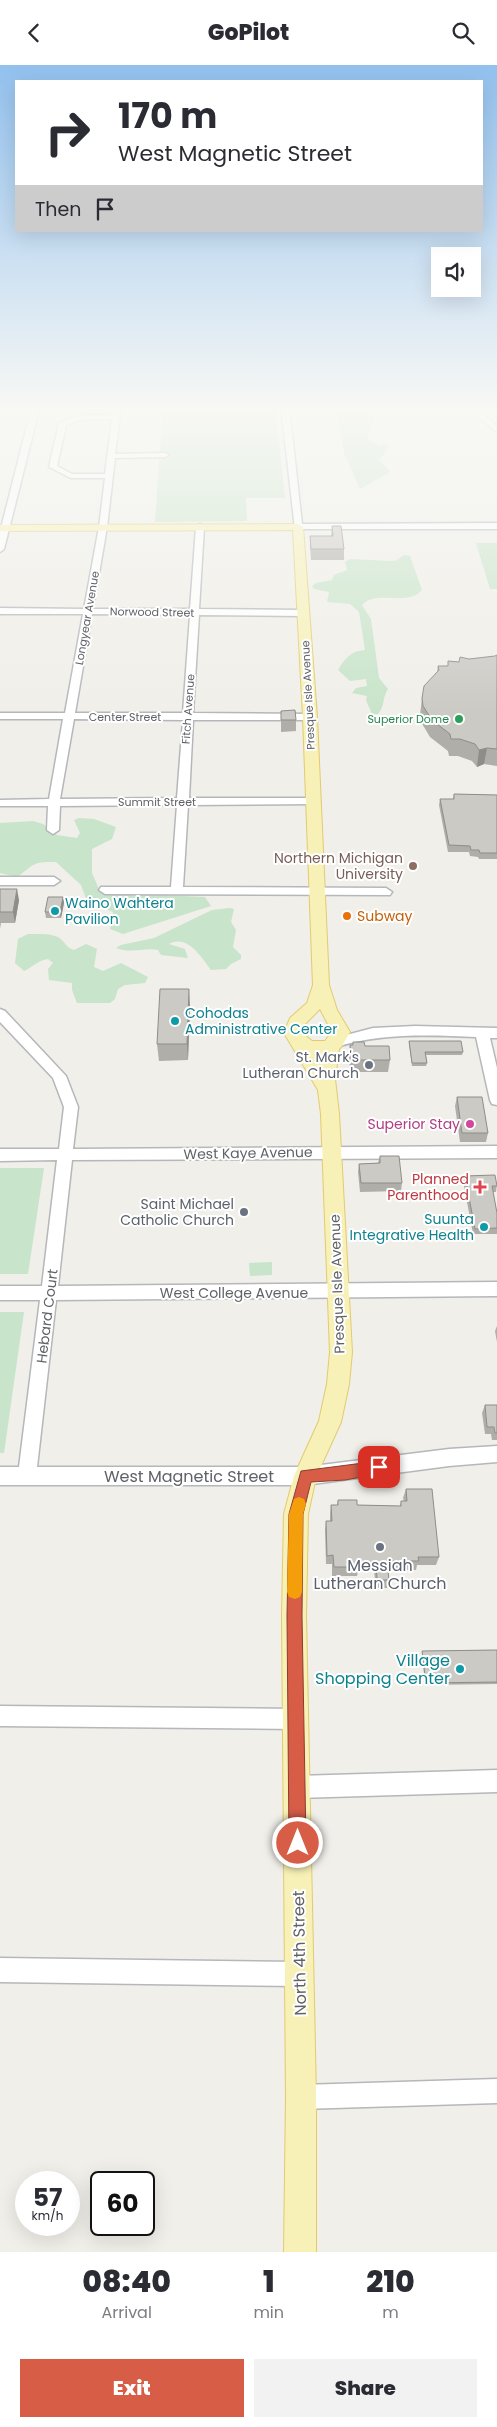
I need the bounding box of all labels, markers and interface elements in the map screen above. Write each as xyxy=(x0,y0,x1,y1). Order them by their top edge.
text: GoPilot xyxy=(208,17,289,48)
icon: back xyxy=(20,19,48,47)
icon: search xyxy=(449,19,477,47)
text: 170 m xyxy=(118,91,217,140)
icon: right xyxy=(35,100,100,165)
text: West Magnetic Street xyxy=(118,138,352,169)
icon: arrive xyxy=(91,195,119,223)
text: Then xyxy=(35,196,81,223)
map controls xyxy=(431,247,481,297)
button: sound xyxy=(431,247,481,297)
street label: Longyear Avenue xyxy=(71,570,103,666)
street label: Norwood Street xyxy=(110,603,194,621)
street label: Presque Isle Avenue xyxy=(297,640,319,750)
street label: Fitch Avenue xyxy=(178,673,198,745)
street label: Center Street xyxy=(89,709,161,725)
place label: Superior Dome xyxy=(367,711,449,727)
marker: Superior Dome xyxy=(453,713,465,725)
street label: Summit Street xyxy=(118,794,196,810)
place label: Northern Michigan University xyxy=(274,848,403,884)
marker: Northern Michigan University xyxy=(407,860,419,872)
place label: Waino Wahtera Pavilion xyxy=(65,893,174,929)
marker: Waino Wahtera Pavilion xyxy=(49,905,61,917)
place label: Subway xyxy=(357,906,413,926)
marker: Subway xyxy=(341,910,353,922)
place label: Cohodas Administrative Center xyxy=(185,1003,338,1039)
marker: Cohodas Administrative Center xyxy=(169,1015,181,1027)
place label: St. Mark's Lutheran Church xyxy=(242,1047,359,1083)
marker: St. Mark's Lutheran Church xyxy=(363,1059,375,1071)
place label: Superior Stay xyxy=(367,1114,460,1134)
marker: Superior Stay xyxy=(464,1118,476,1130)
street label: West Kaye Avenue xyxy=(183,1142,313,1164)
place label: Planned Parenthood xyxy=(387,1169,469,1205)
marker: Planned Parenthood xyxy=(473,1180,487,1194)
place label: Saint Michael Catholic Church xyxy=(120,1194,234,1230)
marker: Saint Michael Catholic Church xyxy=(238,1206,250,1218)
place label: Suunta Integrative Health xyxy=(350,1209,474,1245)
street label: Presque Isle Avenue xyxy=(325,1214,349,1354)
marker: Suunta Integrative Health xyxy=(478,1221,490,1233)
street label: Hebard Court xyxy=(31,1268,63,1364)
street label: West College Avenue xyxy=(160,1283,308,1303)
pin xyxy=(358,1446,400,1488)
icon: arrive xyxy=(365,1453,393,1481)
street label: West Magnetic Street xyxy=(104,1465,274,1488)
marker: Messiah Lutheran Church xyxy=(374,1541,386,1553)
place label: Messiah Lutheran Church xyxy=(313,1554,447,1595)
place label: Village Shopping Center xyxy=(315,1649,450,1690)
marker: Village Shopping Center xyxy=(454,1663,466,1675)
position arrow xyxy=(271,1816,323,1868)
street label: North 4th Street xyxy=(287,1890,312,2016)
speed limit sign: 60 xyxy=(90,2171,155,2236)
text: 57 xyxy=(33,2180,62,2215)
text: km/h xyxy=(32,2207,63,2224)
text: 08:40 xyxy=(82,2260,171,2303)
text: 1 xyxy=(263,2260,275,2303)
text: 210 xyxy=(366,2260,415,2303)
text: Arrival xyxy=(101,2301,152,2324)
text: min xyxy=(253,2301,284,2324)
text: m xyxy=(382,2301,399,2324)
button: Exit xyxy=(20,2359,244,2417)
button: Share xyxy=(254,2359,477,2417)

